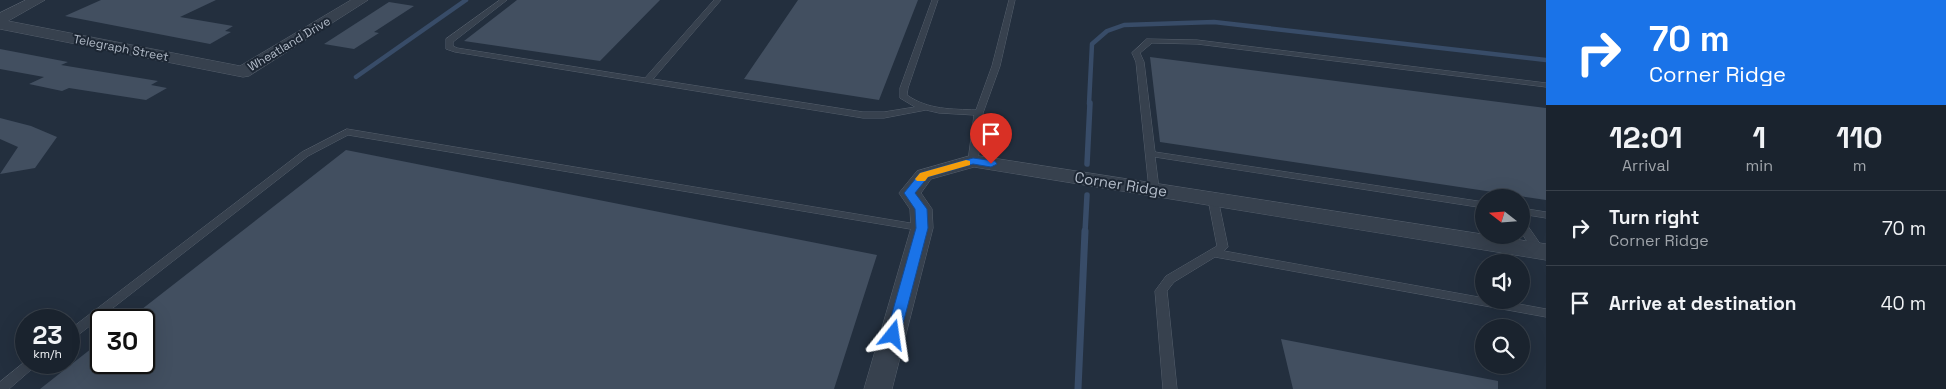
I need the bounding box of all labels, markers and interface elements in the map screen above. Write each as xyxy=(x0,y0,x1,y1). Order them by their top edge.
street label: Wheatland Drive xyxy=(245,13,333,75)
text: 70 m xyxy=(1649,17,1730,61)
icon: right xyxy=(1566,20,1631,85)
street label: Telegraph Street xyxy=(72,31,170,65)
text: Corner Ridge xyxy=(1649,60,1786,88)
pin xyxy=(970,113,1012,164)
text: 12:01 xyxy=(1609,118,1682,157)
text: 1 xyxy=(1753,118,1766,157)
text: 110 xyxy=(1836,118,1883,157)
icon: arrive xyxy=(977,120,1005,148)
text: Arrival xyxy=(1622,155,1670,176)
text: min xyxy=(1746,155,1773,176)
text: m xyxy=(1853,155,1866,176)
street label: Corner Ridge xyxy=(1073,167,1169,201)
north arrow xyxy=(1475,189,1530,244)
map controls xyxy=(1475,189,1530,374)
text: Turn right xyxy=(1609,205,1699,230)
icon: right xyxy=(1566,214,1594,242)
text: 70 m xyxy=(1882,216,1926,241)
text: Corner Ridge xyxy=(1609,230,1709,251)
button: sound xyxy=(1475,254,1530,309)
icon: arrive xyxy=(1566,289,1594,317)
text: Arrive at destination xyxy=(1609,291,1797,316)
text: 40 m xyxy=(1881,291,1926,316)
position arrow xyxy=(866,308,918,360)
speed limit sign: 30 xyxy=(90,309,155,374)
text: 23 xyxy=(32,319,63,351)
button: search xyxy=(1475,319,1530,374)
text: km/h xyxy=(33,346,62,362)

